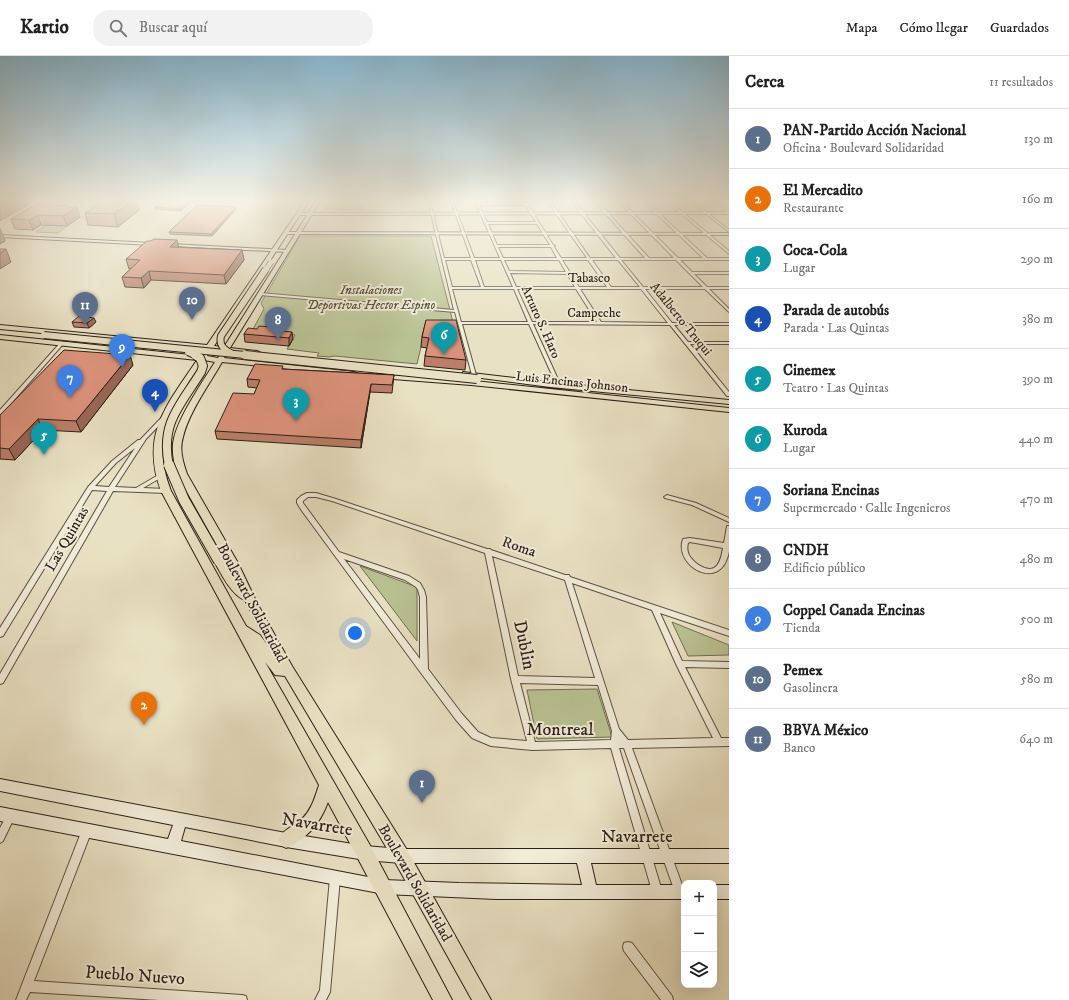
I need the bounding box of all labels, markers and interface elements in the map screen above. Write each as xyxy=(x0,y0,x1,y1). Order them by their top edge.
search box xyxy=(93,10,373,46)
text: Kartio xyxy=(20,16,69,39)
icon: search xyxy=(107,17,129,39)
text: Buscar aquí xyxy=(139,18,207,37)
text: Mapa xyxy=(846,19,877,37)
text: Cómo llegar xyxy=(899,19,968,37)
text: Guardados xyxy=(990,19,1049,37)
text: Cerca xyxy=(745,71,784,93)
text: 11 resultados xyxy=(989,74,1053,90)
text: PAN-Partido Acción Nacional xyxy=(783,121,966,140)
text: 1 xyxy=(756,131,760,147)
text: 130 m xyxy=(1024,131,1053,147)
text: Oficina · Boulevard Solidaridad xyxy=(783,140,944,156)
text: El Mercadito xyxy=(783,181,863,200)
text: 2 xyxy=(755,191,761,207)
text: 160 m xyxy=(1022,191,1053,207)
text: Restaurante xyxy=(783,200,844,216)
text: Coca-Cola xyxy=(783,241,847,260)
text: 3 xyxy=(756,251,760,267)
text: 290 m xyxy=(1021,251,1053,267)
text: Lugar xyxy=(783,260,815,276)
street label: Tabasco xyxy=(568,270,610,286)
street label: Adalberto Truqui xyxy=(647,279,715,359)
park label: Instalaciones Deportivas Hector Espino xyxy=(307,282,435,313)
street label: Arturo S. Haro xyxy=(518,283,564,361)
pin: 10 xyxy=(179,287,205,320)
pin: 11 xyxy=(72,292,98,325)
text: Parada de autobús xyxy=(783,301,889,320)
street label: Campeche xyxy=(567,305,621,321)
pin: 8 xyxy=(265,307,291,340)
text: 4 xyxy=(754,311,762,327)
text: 380 m xyxy=(1022,311,1053,327)
text: Parada · Las Quintas xyxy=(783,320,889,336)
pin: 6 xyxy=(431,322,457,355)
pin: 9 xyxy=(109,334,135,367)
text: Cinemex xyxy=(783,361,836,380)
pin: 7 xyxy=(57,365,83,398)
street label: Luis Encinas Johnson xyxy=(515,368,629,396)
text: 5 xyxy=(755,371,761,387)
text: 390 m xyxy=(1022,371,1053,387)
pin: 4 xyxy=(142,379,168,412)
text: Teatro · Las Quintas xyxy=(783,380,889,396)
pin: 3 xyxy=(283,388,309,421)
text: Kuroda xyxy=(783,421,827,440)
pin: 5 xyxy=(31,422,57,455)
text: 6 xyxy=(755,431,761,447)
text: 440 m xyxy=(1018,431,1053,447)
text: Lugar xyxy=(783,440,815,456)
text: Soriana Encinas xyxy=(783,481,879,500)
text: 7 xyxy=(755,491,761,507)
text: 470 m xyxy=(1020,491,1053,507)
text: Supermercado · Calle Ingenieros xyxy=(783,500,950,516)
street label: Las Quintas xyxy=(41,503,93,575)
street label: Roma xyxy=(499,532,539,562)
street label: Boulevard Solidaridad xyxy=(213,540,292,666)
text: CNDH xyxy=(783,541,829,560)
text: 8 xyxy=(755,551,761,567)
text: 480 m xyxy=(1019,551,1053,567)
text: Edificio público xyxy=(783,560,865,576)
text: Coppel Canada Encinas xyxy=(783,601,925,620)
text: 9 xyxy=(755,611,761,627)
text: 500 m xyxy=(1020,611,1053,627)
street label: Dublin xyxy=(508,618,540,672)
text: Tienda xyxy=(783,620,820,636)
your location xyxy=(345,623,365,643)
text: Pemex xyxy=(783,661,823,680)
text: 10 xyxy=(752,671,764,687)
text: 580 m xyxy=(1021,671,1053,687)
text: Gasolinera xyxy=(783,680,838,696)
pin: 2 xyxy=(131,692,157,725)
street label: Montreal xyxy=(526,719,594,741)
text: BBVA México xyxy=(783,721,868,740)
text: 11 xyxy=(753,731,763,747)
text: 640 m xyxy=(1019,731,1053,747)
text: Banco xyxy=(783,740,815,756)
pin: 1 xyxy=(409,770,435,803)
street label: Navarrete xyxy=(280,809,354,841)
street label: Boulevard Solidaridad xyxy=(374,821,456,945)
street label: Navarrete xyxy=(601,826,673,848)
map controls xyxy=(681,880,717,988)
button: + xyxy=(681,880,717,916)
button: − xyxy=(681,916,717,952)
button: layers xyxy=(681,952,717,988)
street label: Pueblo Nuevo xyxy=(84,962,186,990)

